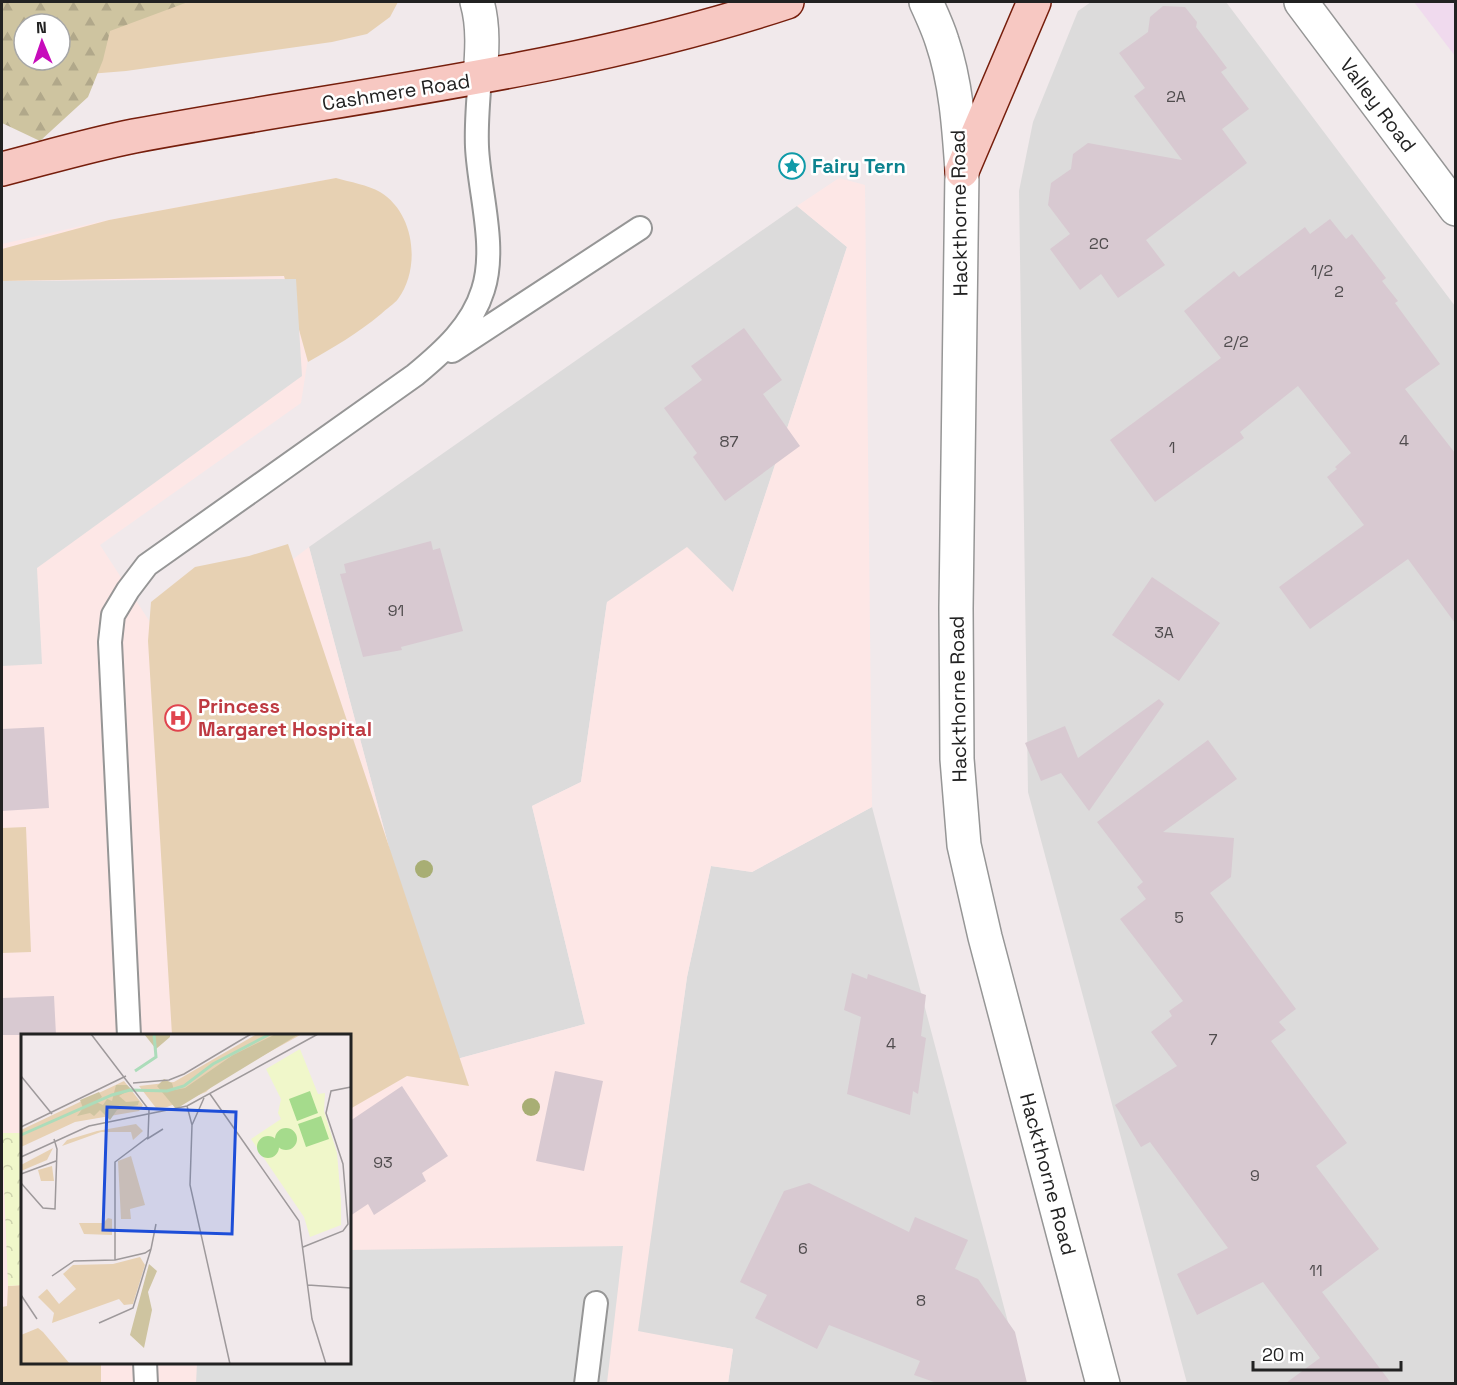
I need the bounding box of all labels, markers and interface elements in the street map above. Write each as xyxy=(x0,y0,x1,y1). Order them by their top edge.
north arrow xyxy=(12,12,72,72)
text: N xyxy=(36,17,47,38)
street label: Valley Road xyxy=(1334,53,1422,157)
street label: Cashmere Road xyxy=(320,67,472,117)
house number: 2A xyxy=(1166,86,1186,107)
street label: Hackthorne Road xyxy=(945,129,973,297)
place icon: Fairy Tern xyxy=(777,151,807,181)
place label: Fairy Tern xyxy=(812,153,906,179)
house number: 2C xyxy=(1089,233,1109,254)
house number: 1/2 xyxy=(1311,260,1333,281)
house number: 2 xyxy=(1334,281,1344,302)
house number: 2/2 xyxy=(1223,331,1249,352)
house number: 4 xyxy=(1399,430,1409,451)
house number: 87 xyxy=(720,431,738,452)
house number: 1 xyxy=(1169,437,1175,458)
house number: 91 xyxy=(388,600,404,621)
street label: Hackthorne Road xyxy=(944,615,972,783)
house number: 3A xyxy=(1154,622,1174,643)
place label: Princess Margaret Hospital xyxy=(198,693,372,742)
hospital icon: Princess Margaret Hospital xyxy=(163,703,193,733)
house number: 5 xyxy=(1174,907,1184,928)
house number: 7 xyxy=(1208,1029,1218,1050)
house number: 4 xyxy=(886,1033,896,1054)
inset map xyxy=(21,1034,351,1364)
street label: Hackthorne Road xyxy=(1014,1090,1082,1258)
house number: 93 xyxy=(373,1152,393,1173)
house number: 9 xyxy=(1250,1165,1260,1186)
house number: 6 xyxy=(798,1238,808,1259)
house number: 11 xyxy=(1309,1260,1323,1281)
house number: 8 xyxy=(916,1290,926,1311)
scale bar xyxy=(1253,1334,1402,1372)
text: 20 m xyxy=(1262,1343,1305,1366)

